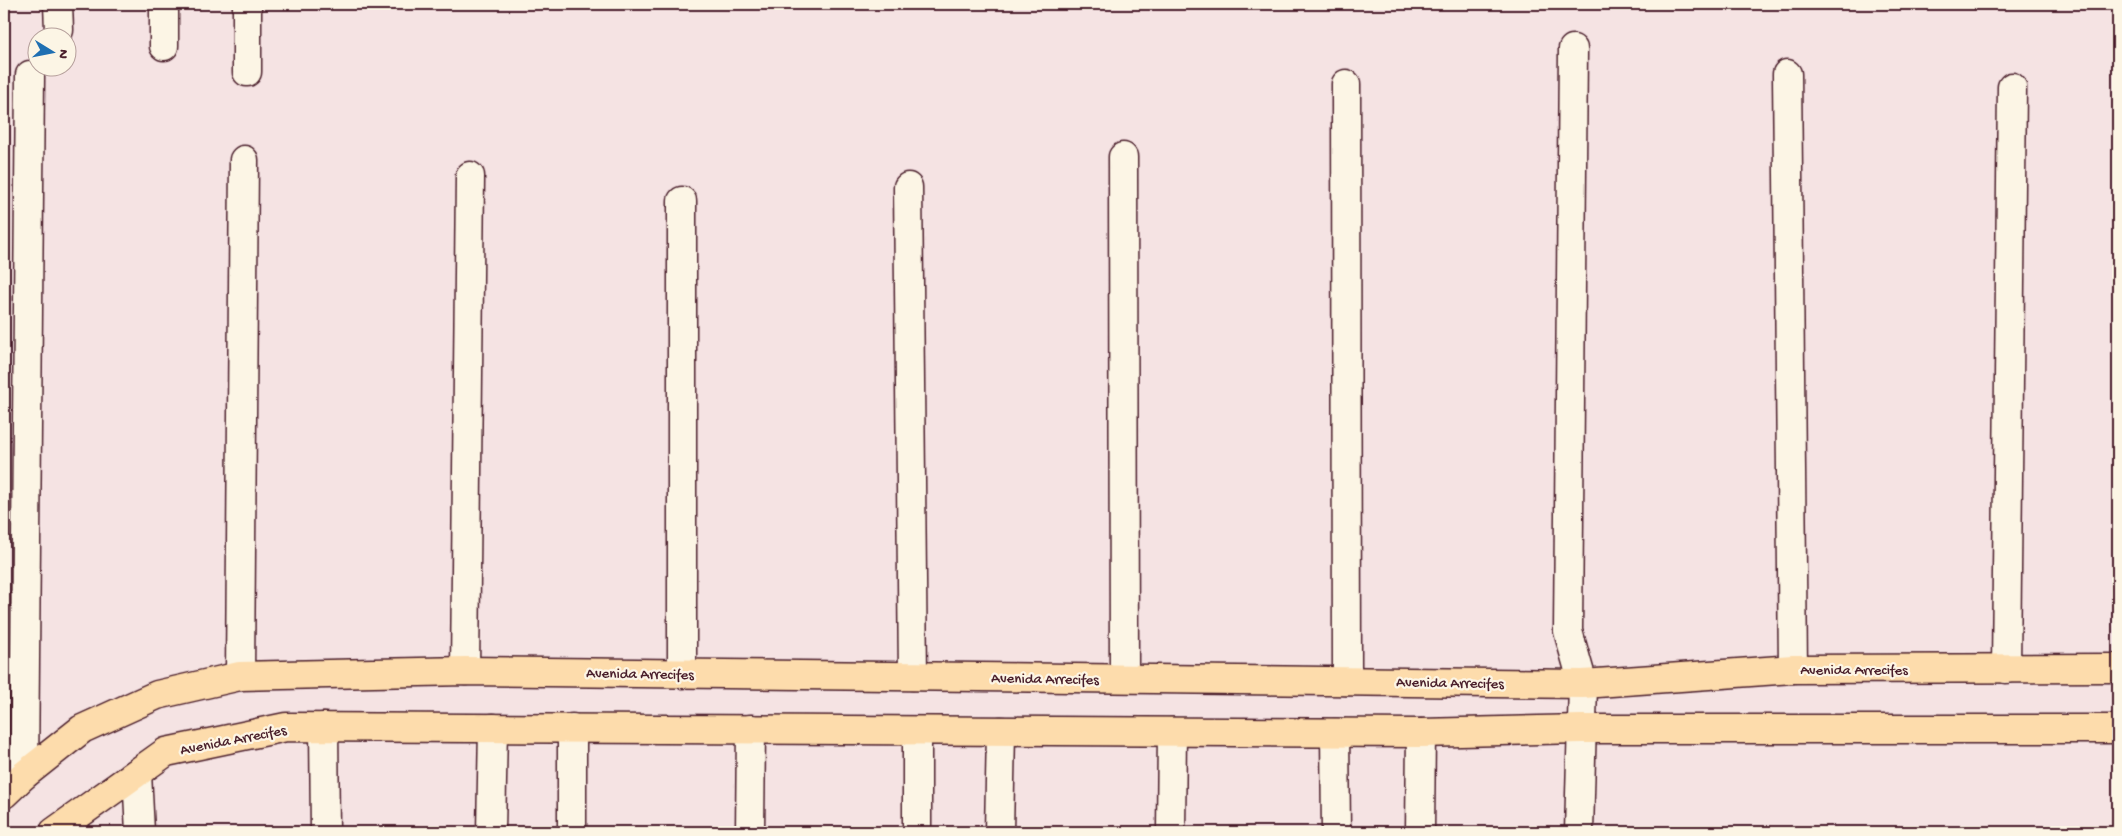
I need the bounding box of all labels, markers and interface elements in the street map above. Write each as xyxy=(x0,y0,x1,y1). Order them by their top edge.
north arrow xyxy=(28,28,78,78)
text: N xyxy=(53,48,72,60)
street label: Avenida Arrecifes xyxy=(1800,662,1908,680)
street label: Avenida Arrecifes xyxy=(586,665,694,685)
street label: Avenida Arrecifes xyxy=(991,670,1099,690)
street label: Avenida Arrecifes xyxy=(1396,674,1504,694)
street label: Avenida Arrecifes xyxy=(179,722,288,760)

